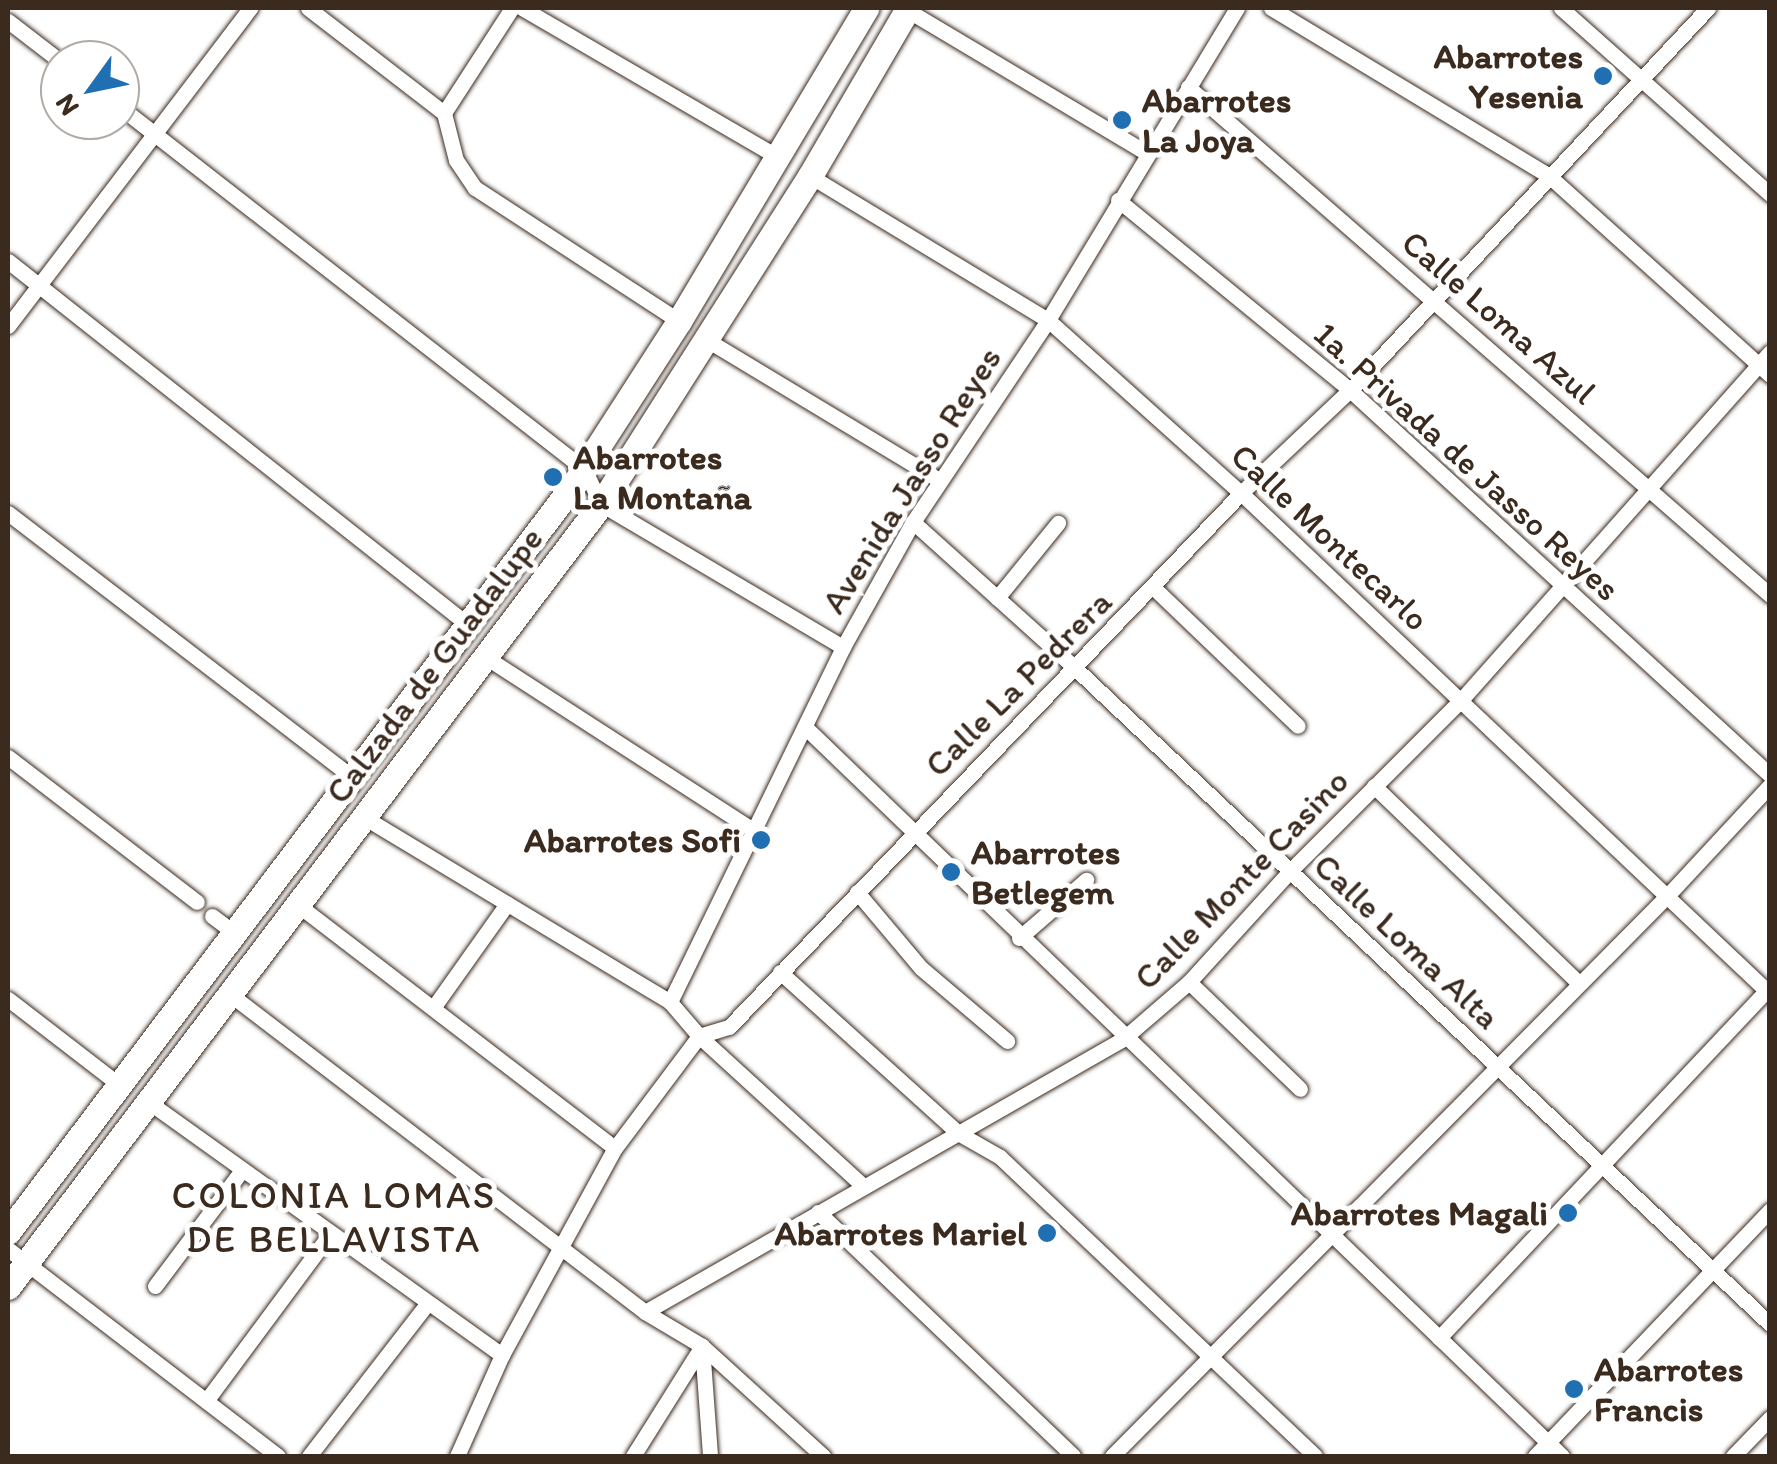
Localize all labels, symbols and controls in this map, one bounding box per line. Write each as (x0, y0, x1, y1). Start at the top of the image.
place label: Abarrotes Yesenia (1434, 35, 1583, 117)
north arrow (40, 40, 140, 140)
marker: Abarrotes Yesenia (1592, 65, 1614, 87)
place label: Abarrotes La Joya (1142, 79, 1291, 161)
text: N (47, 88, 86, 122)
marker: Abarrotes La Joya (1111, 109, 1133, 131)
street label: Calle Loma Azul (1393, 221, 1605, 413)
street label: 1a. Privada de Jasso Reyes (1307, 314, 1627, 608)
street label: Avenida Jasso Reyes (812, 339, 1010, 621)
street label: Calle Montecarlo (1222, 434, 1438, 640)
place label: Abarrotes La Montaña (573, 436, 750, 518)
marker: Abarrotes La Montaña (542, 466, 564, 488)
street label: Calzada de Guadalupe (316, 519, 552, 811)
street label: Calle La Pedrera (916, 581, 1120, 785)
street label: Calle Monte Casino (1125, 760, 1357, 998)
place label: Abarrotes Sofi (524, 819, 741, 861)
marker: Abarrotes Sofi (750, 829, 772, 851)
place label: Abarrotes Betlegem (971, 831, 1120, 913)
street label: Calle Loma Alta (1305, 844, 1509, 1038)
marker: Abarrotes Betlegem (940, 861, 962, 883)
district label: COLONIA LOMAS DE BELLAVISTA (171, 1173, 497, 1262)
place label: Abarrotes Magali (1291, 1192, 1548, 1234)
marker: Abarrotes Magali (1557, 1202, 1579, 1224)
place label: Abarrotes Mariel (774, 1212, 1027, 1254)
marker: Abarrotes Mariel (1036, 1222, 1058, 1244)
place label: Abarrotes Francis (1594, 1348, 1743, 1430)
marker: Abarrotes Francis (1563, 1378, 1585, 1400)

